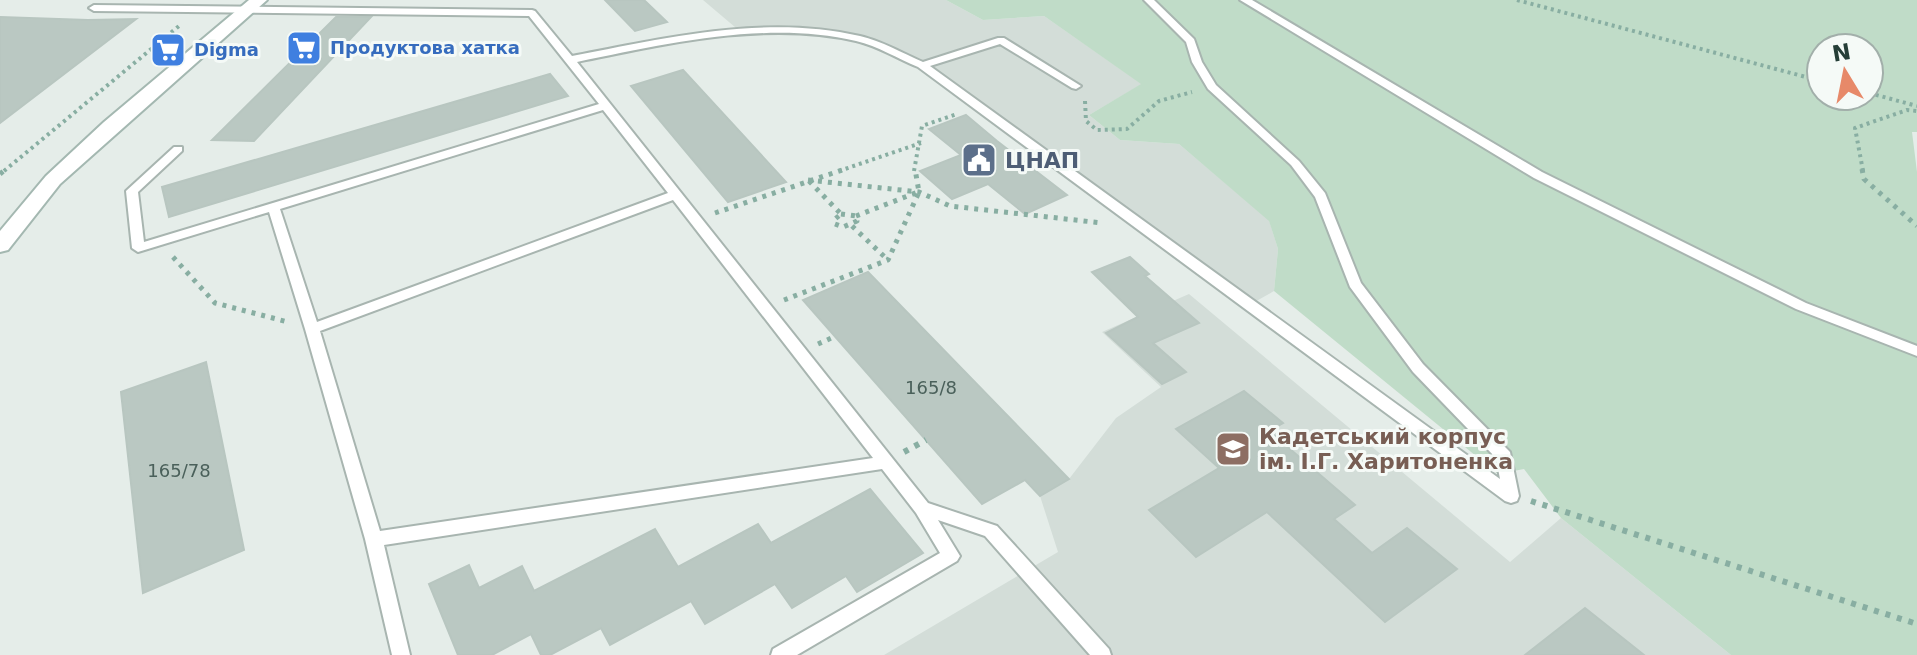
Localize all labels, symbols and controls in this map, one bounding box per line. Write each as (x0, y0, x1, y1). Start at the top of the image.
supermarket icon: Продуктова хатка (285, 29, 323, 67)
supermarket icon: Digma (149, 31, 187, 69)
north arrow (1805, 32, 1885, 112)
place label: Продуктова хатка (330, 37, 520, 58)
place label: Digma (194, 39, 259, 60)
text: N (1830, 39, 1853, 67)
public building icon: ЦНАП (960, 141, 998, 179)
place label: ЦНАП (1005, 148, 1079, 173)
house number: 165/8 (905, 377, 957, 398)
place label: Кадетський корпус ім. І.Г. Харитоненка (1259, 424, 1513, 474)
school or university icon: Кадетський корпус ім. І.Г. Харитоненка (1214, 430, 1252, 468)
house number: 165/78 (147, 460, 211, 481)

